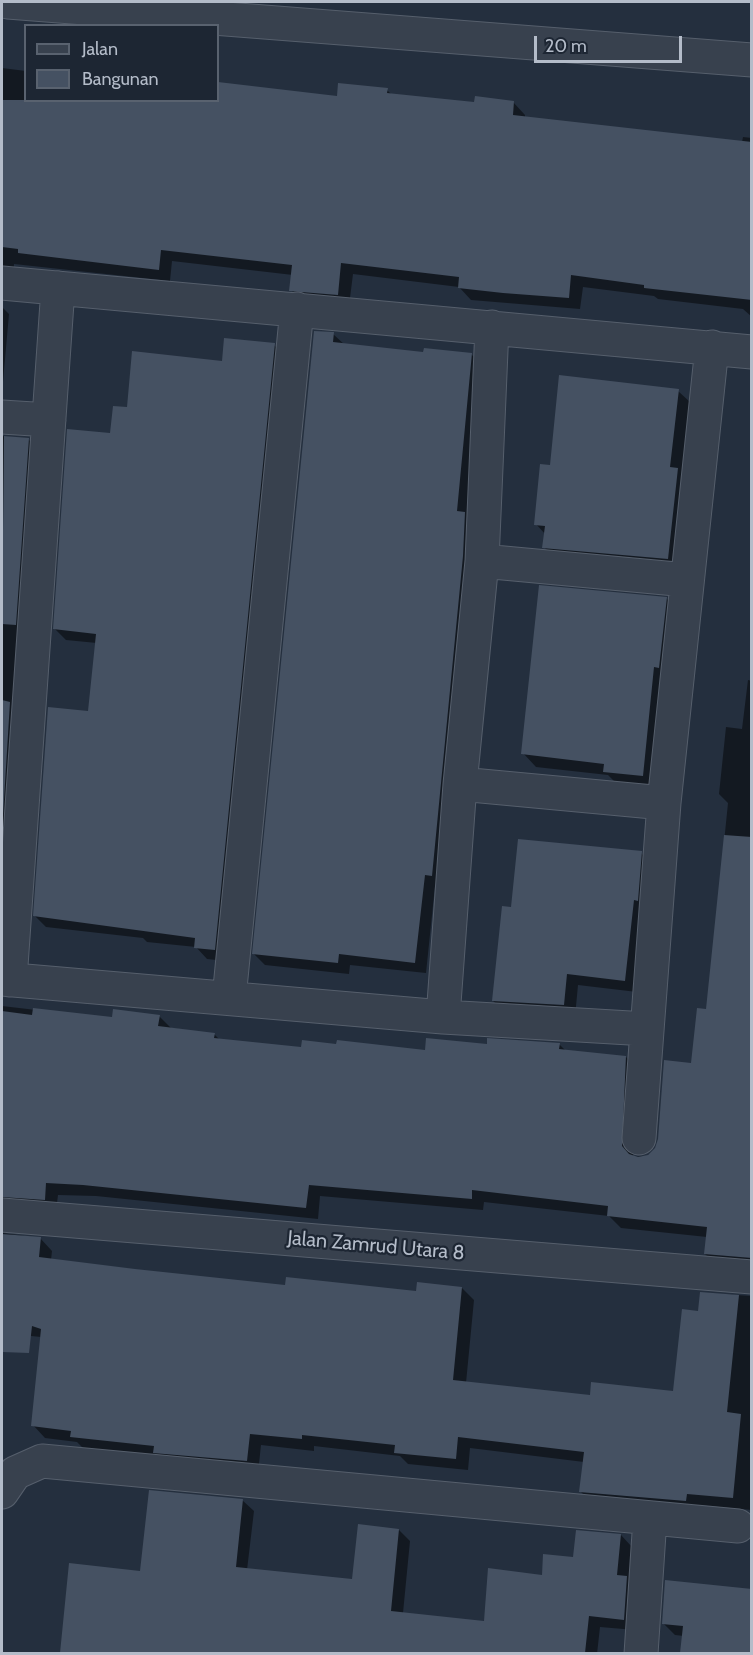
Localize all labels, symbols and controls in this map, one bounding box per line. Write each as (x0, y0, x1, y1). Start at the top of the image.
legend (24, 24, 219, 102)
scale bar (537, 24, 686, 62)
text: 20 m (545, 35, 587, 57)
text: Jalan (82, 38, 118, 60)
text: Bangunan (82, 68, 159, 90)
street label: Jalan Zamrud Utara 8 (286, 1226, 466, 1266)

